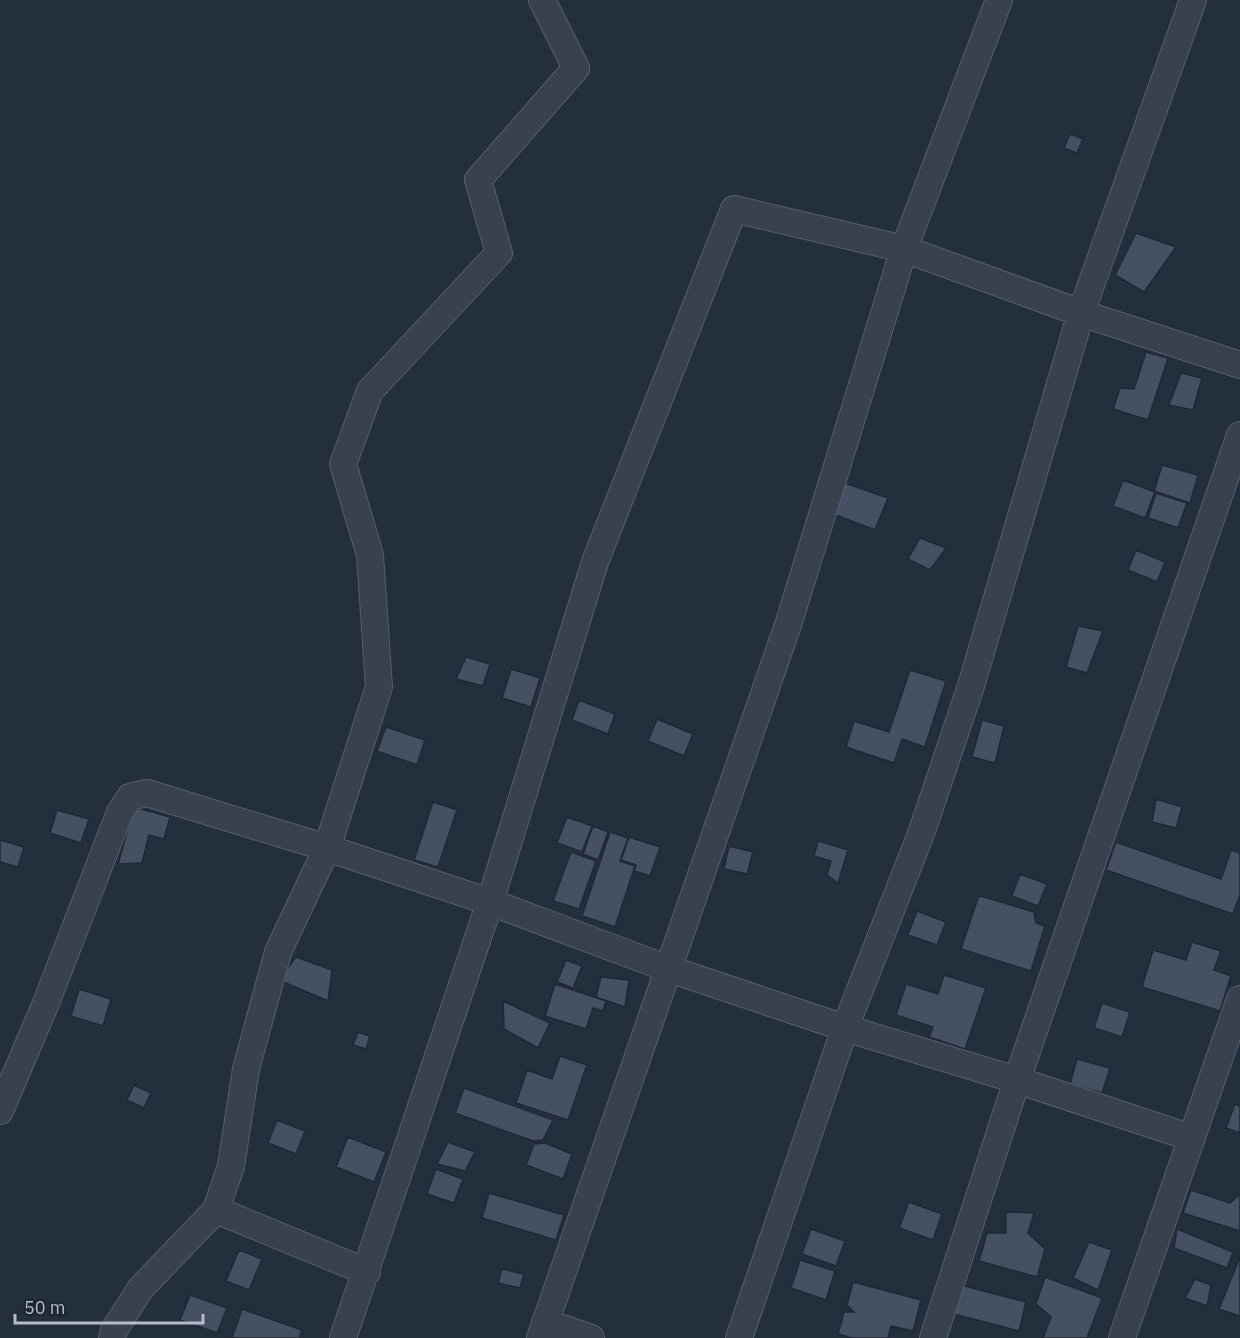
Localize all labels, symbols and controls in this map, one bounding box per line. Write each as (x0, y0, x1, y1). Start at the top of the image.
scale bar (15, 1287, 202, 1325)
text: 50 m (24, 1296, 66, 1319)

